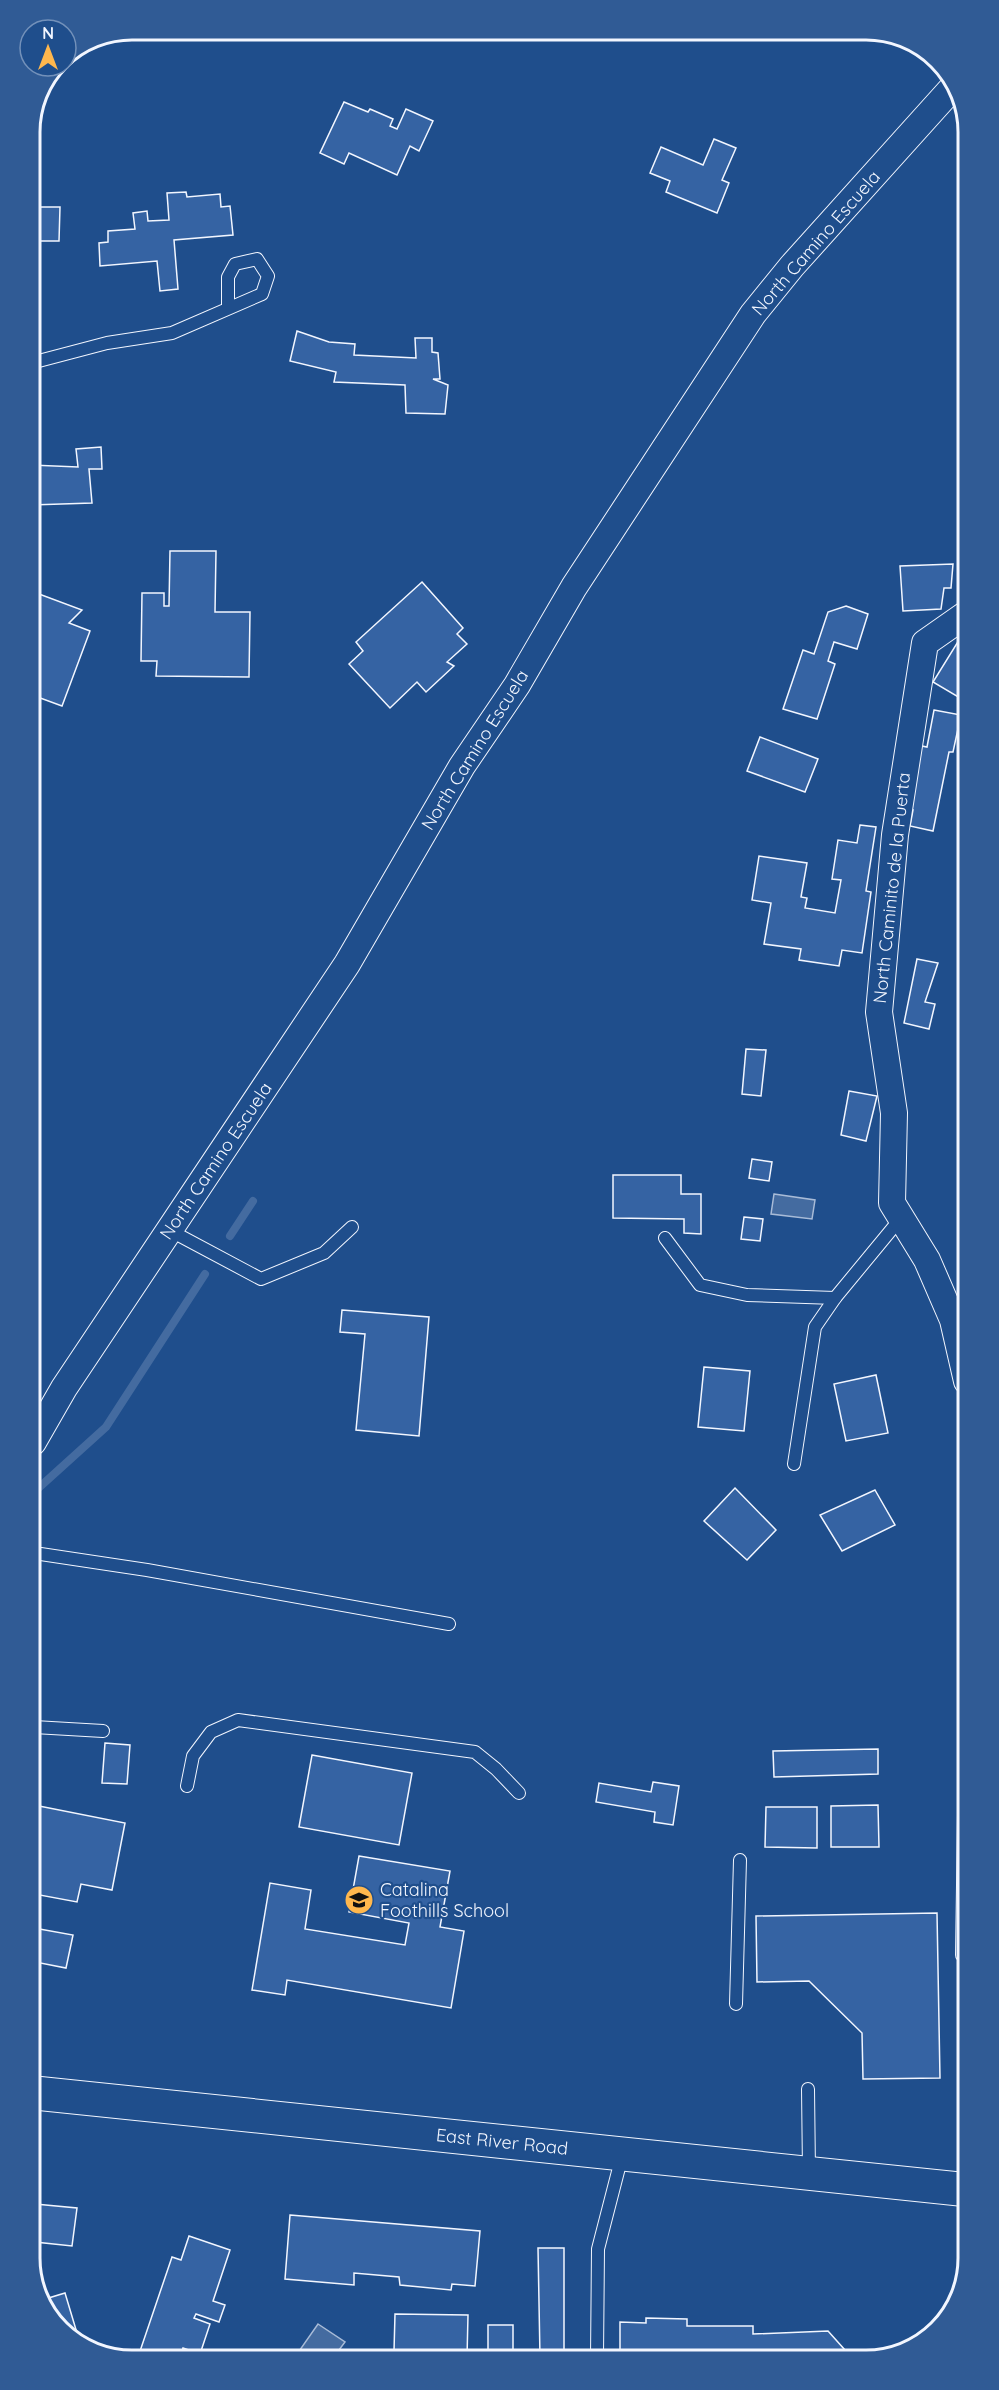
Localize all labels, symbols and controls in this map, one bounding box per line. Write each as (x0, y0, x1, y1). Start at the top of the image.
north arrow (18, 18, 78, 78)
text: N (42, 23, 54, 43)
street label: North Camino Escuela (746, 165, 885, 320)
street label: North Camino Escuela (416, 665, 533, 834)
street label: North Caminito de la Puerta (868, 771, 915, 1005)
street label: North Camino Escuela (154, 1078, 277, 1244)
place label: Catalina Foothills School (380, 1878, 509, 1922)
school or university icon: Catalina Foothills School (343, 1884, 375, 1916)
street label: East River Road (435, 2123, 569, 2160)

